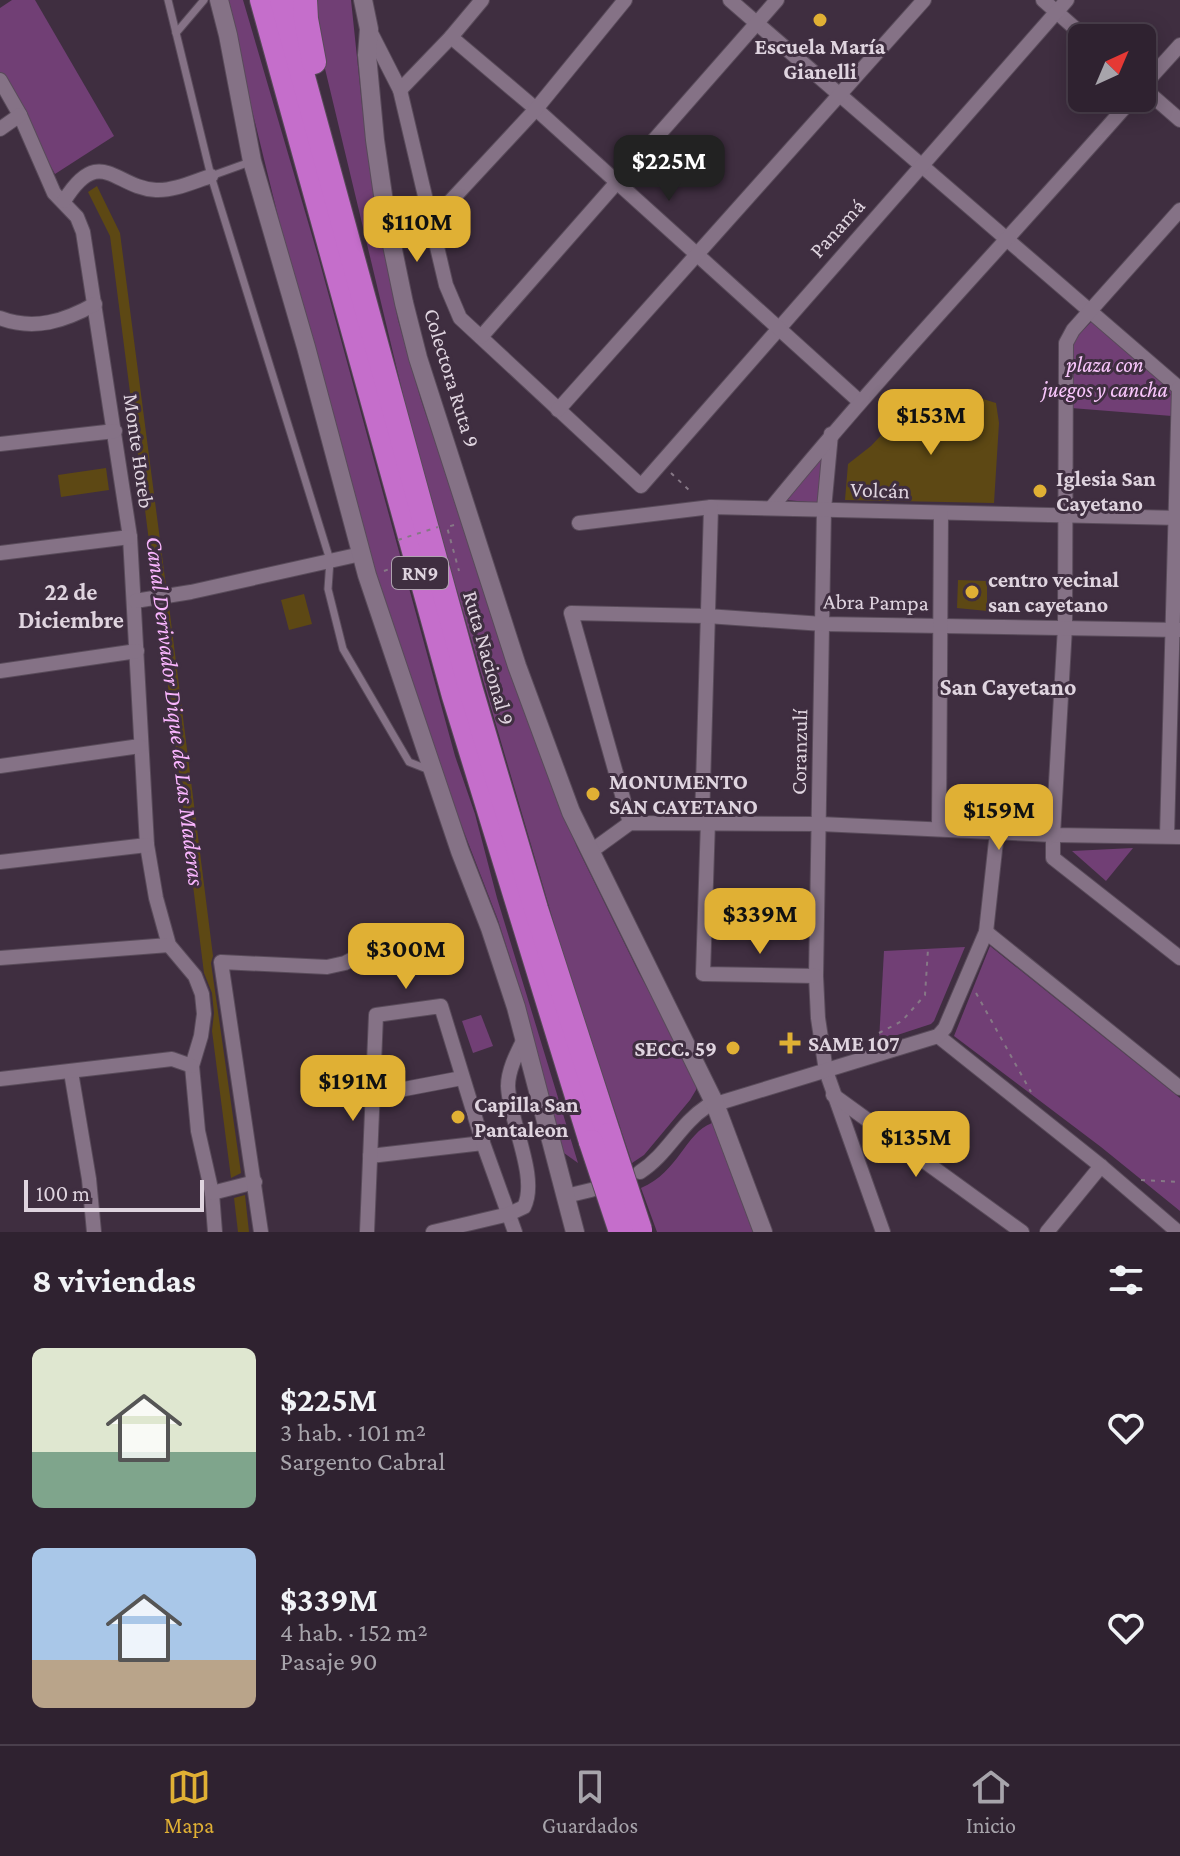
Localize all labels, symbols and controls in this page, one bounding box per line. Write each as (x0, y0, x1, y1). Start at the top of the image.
marker: Escuela María Gianelli (811, 11, 829, 29)
north arrow (1068, 24, 1156, 112)
map controls (1068, 24, 1156, 112)
place label: Escuela María Gianelli (754, 34, 886, 84)
pin: $225M (613, 135, 725, 203)
text: $225M (632, 146, 706, 175)
street label: Panamá (804, 193, 870, 263)
pin: $110M (361, 196, 473, 264)
text: $110M (382, 207, 452, 236)
street label: Colectora Ruta 9 (419, 305, 485, 451)
park label: plaza con juegos y cancha (1039, 352, 1168, 403)
pin: $153M (875, 389, 987, 457)
street label: Monte Horeb (119, 392, 159, 510)
text: $153M (896, 400, 966, 429)
place label: Iglesia San Cayetano (1056, 466, 1156, 516)
street label: Volcán (850, 476, 910, 504)
marker: Iglesia San Cayetano (1031, 482, 1049, 500)
water label: Canal Derivador Dique de Las Maderas (141, 535, 211, 888)
road number: RN9 (392, 557, 448, 589)
place label: centro vecinal san cayetano (988, 567, 1120, 617)
district label: 22 de Diciembre (18, 578, 124, 633)
marker: centro vecinal san cayetano (963, 583, 981, 601)
street label: Ruta Nacional 9 (458, 588, 520, 728)
street label: Abra Pampa (823, 589, 929, 615)
district label: San Cayetano (939, 673, 1077, 700)
street label: Coranzulí (786, 708, 812, 795)
place label: MONUMENTO SAN CAYETANO (609, 769, 758, 819)
pin: $159M (943, 784, 1055, 852)
marker: MONUMENTO SAN CAYETANO (584, 785, 602, 803)
text: $159M (963, 795, 1035, 824)
pin: $339M (704, 888, 816, 956)
text: $339M (722, 899, 798, 928)
pin: $300M (350, 923, 462, 991)
text: $300M (366, 934, 446, 963)
place label: SAME 107 (808, 1031, 900, 1056)
marker: SAME 107 (779, 1032, 801, 1054)
place label: SECC. 59 (634, 1036, 717, 1061)
marker: SECC. 59 (724, 1039, 742, 1057)
pin: $191M (297, 1055, 409, 1123)
text: $191M (318, 1066, 388, 1095)
place label: Capilla San Pantaleon (474, 1092, 579, 1142)
marker: Capilla San Pantaleon (449, 1108, 467, 1126)
pin: $135M (860, 1111, 972, 1179)
text: $135M (881, 1122, 951, 1151)
scale bar (24, 1176, 204, 1212)
text: 100 m (36, 1181, 90, 1206)
icon: filters (1104, 1258, 1148, 1302)
text: 8 viviendas (32, 1262, 196, 1299)
icon: home (96, 1380, 192, 1476)
text: $225M (280, 1381, 377, 1418)
icon: heart (1104, 1406, 1148, 1450)
text: 3 hab. · 101 m² (280, 1418, 426, 1447)
text: Sargento Cabral (280, 1447, 445, 1476)
icon: home (96, 1580, 192, 1676)
text: $339M (280, 1581, 378, 1618)
icon: heart (1104, 1606, 1148, 1650)
text: 4 hab. · 152 m² (280, 1618, 428, 1647)
text: Pasaje 90 (280, 1647, 377, 1676)
tab: Mapa (164, 1765, 214, 1838)
tab: Guardados (542, 1765, 638, 1838)
tab: Inicio (966, 1765, 1016, 1838)

